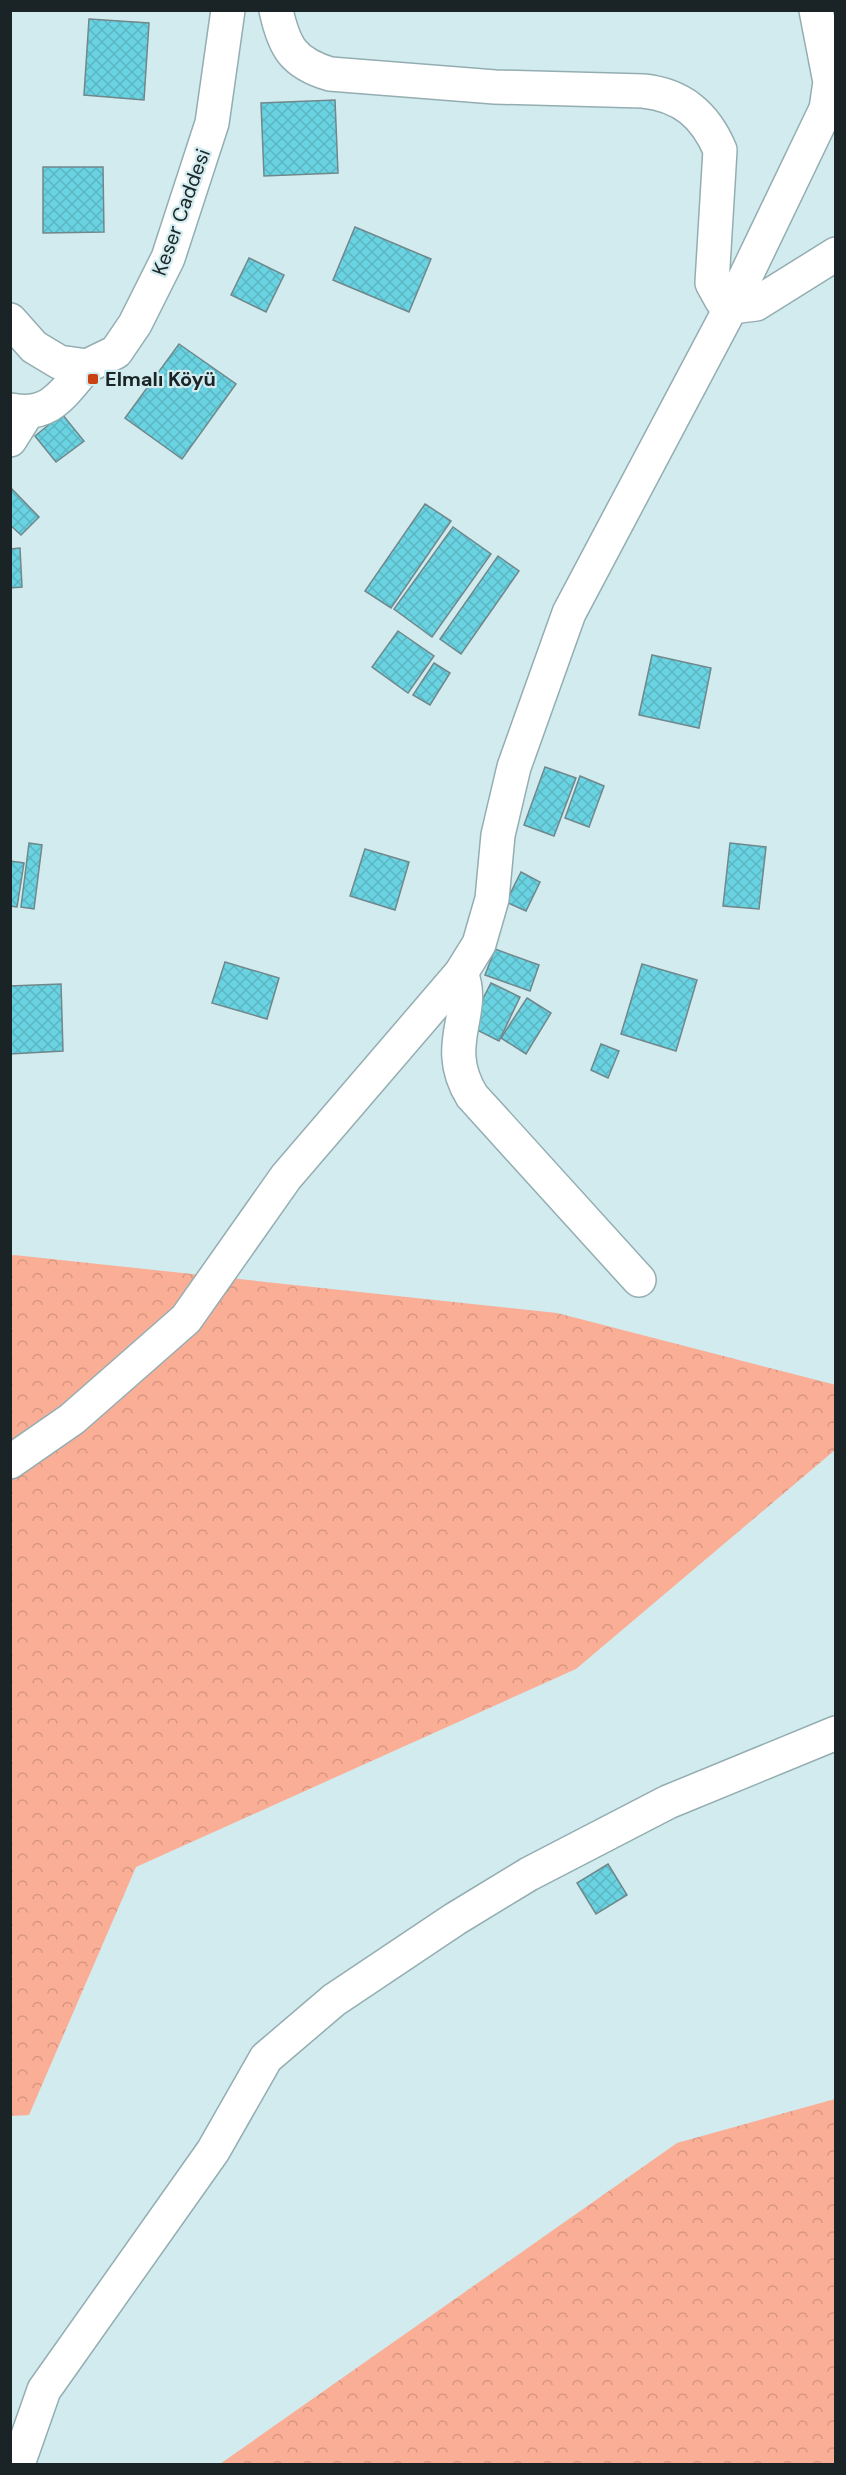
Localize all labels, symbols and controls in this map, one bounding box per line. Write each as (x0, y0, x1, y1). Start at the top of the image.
street label: Keser Caddesi (146, 145, 216, 279)
place label: Elmalı Köyü (105, 366, 216, 392)
marker: Elmalı Köyü (86, 372, 100, 386)

